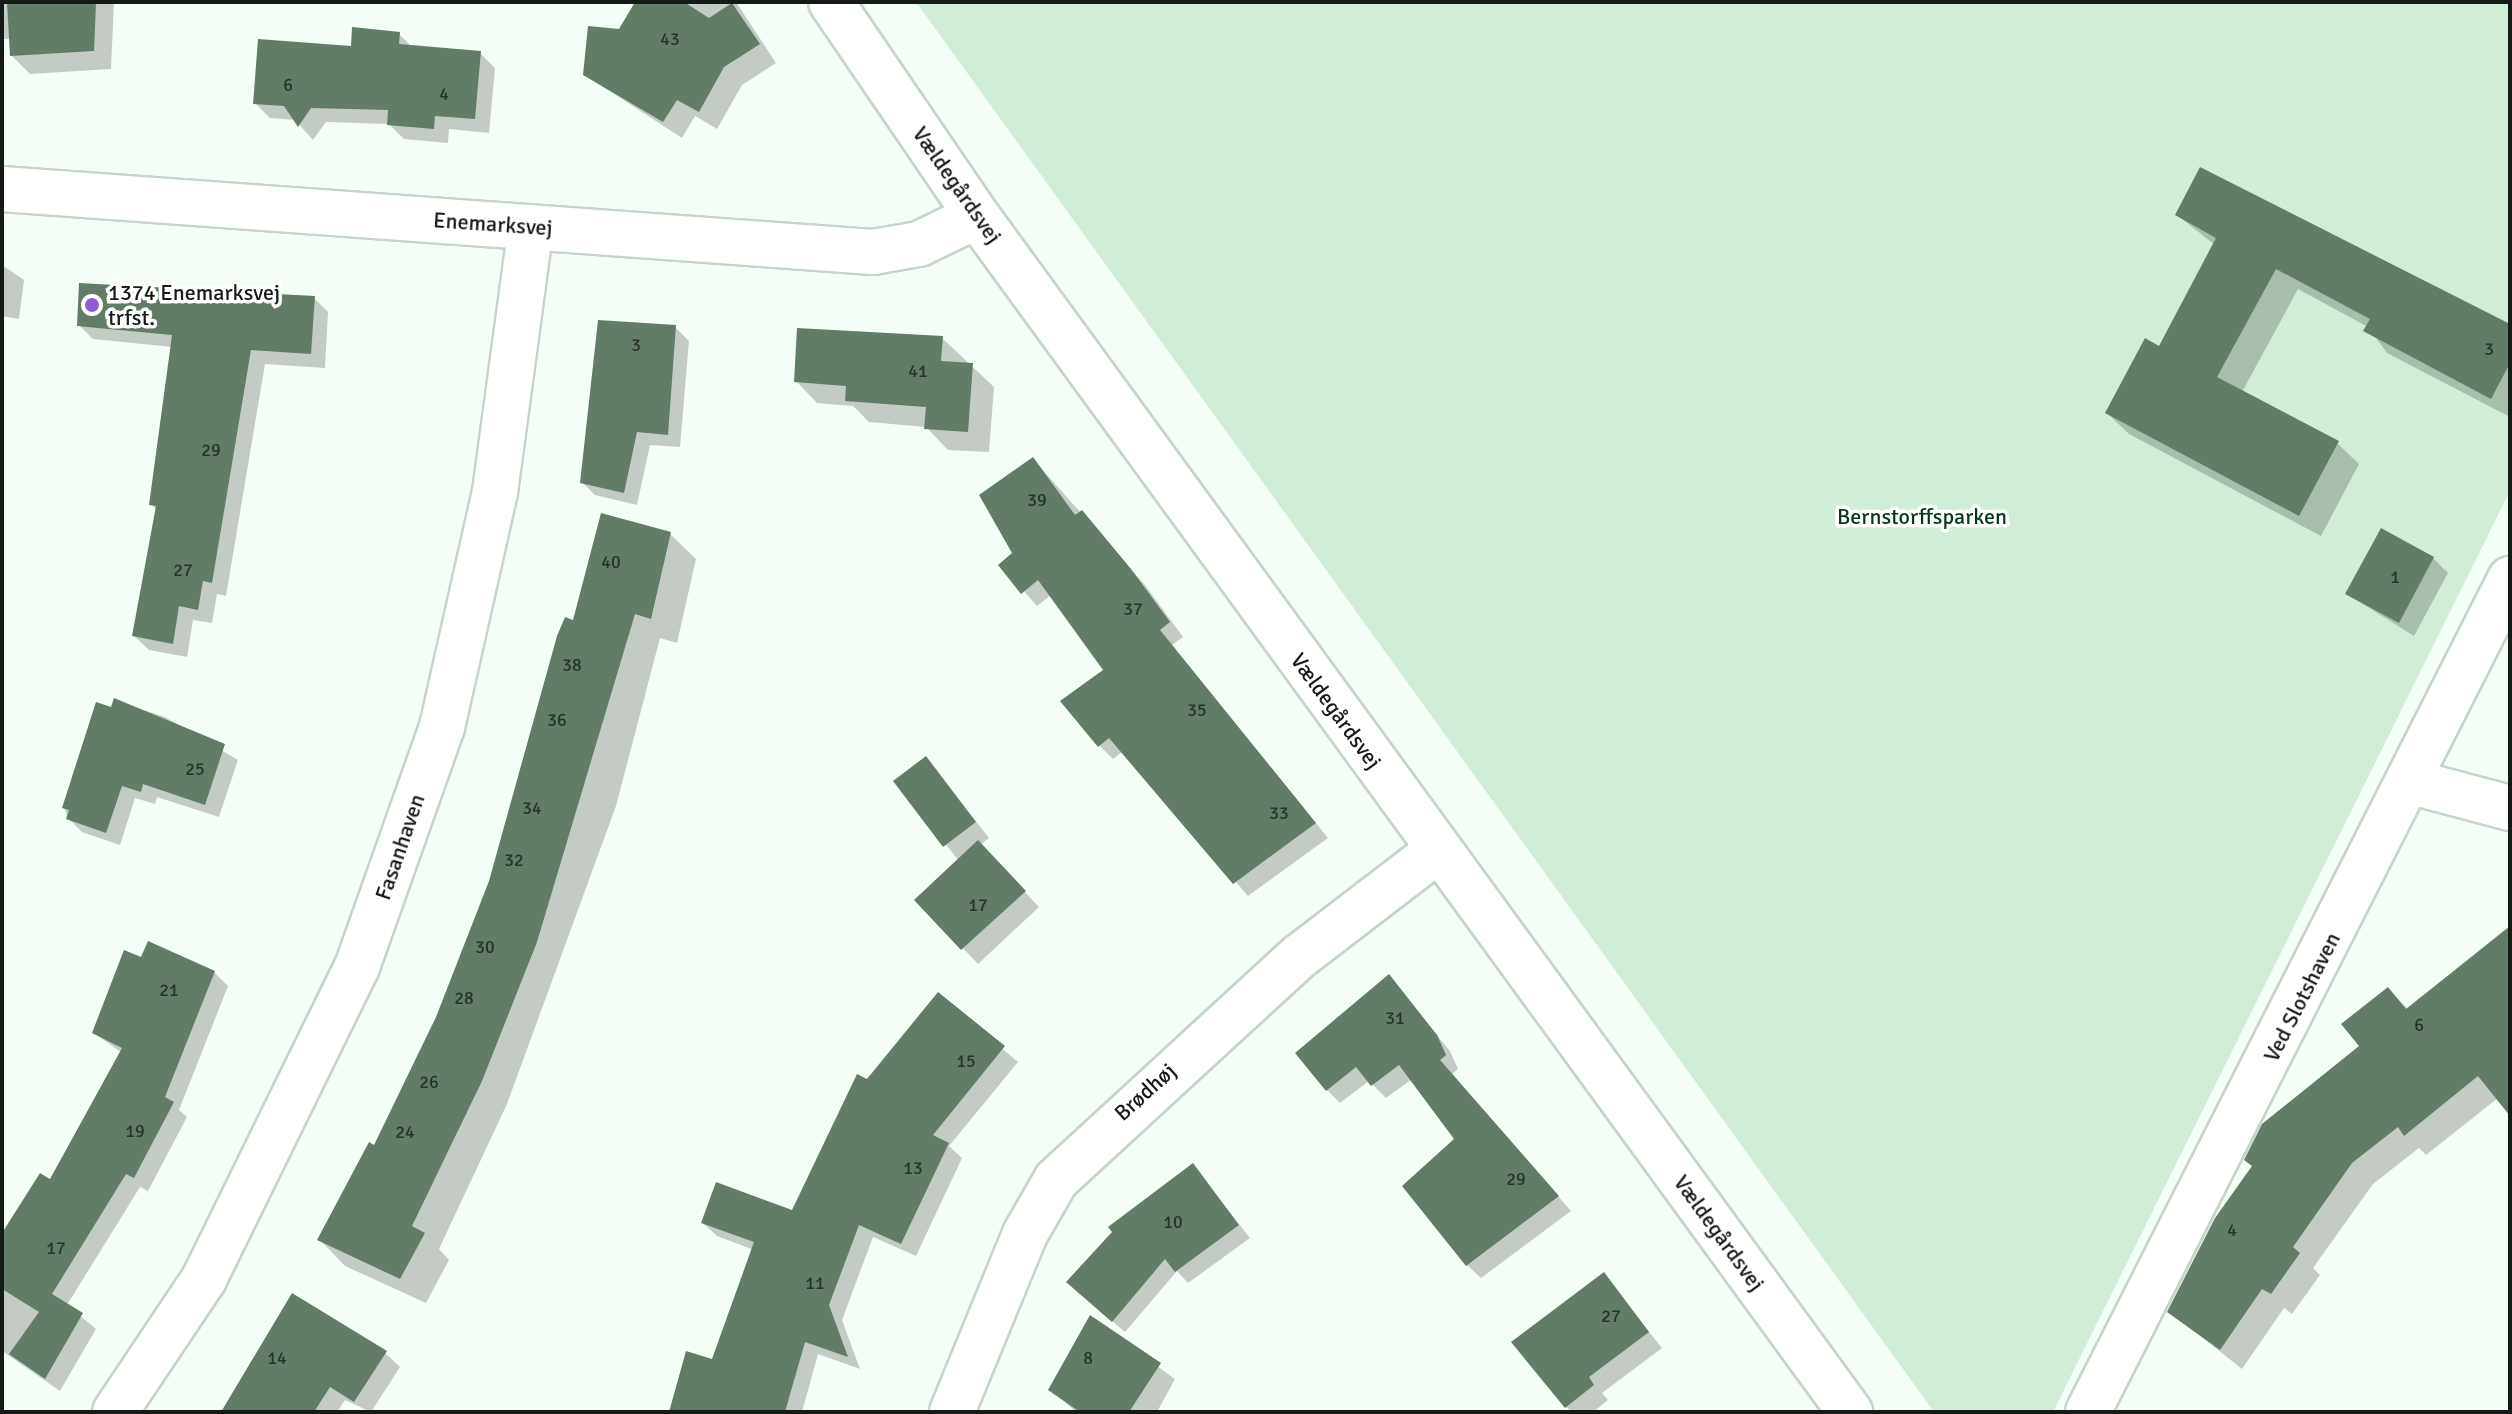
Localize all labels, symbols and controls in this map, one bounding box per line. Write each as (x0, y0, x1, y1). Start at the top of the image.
house number: 43 (660, 28, 680, 50)
house number: 6 (283, 74, 293, 96)
house number: 4 (439, 83, 449, 105)
street label: Vældegårdsvej (907, 121, 1007, 249)
street label: Enemarksvej (432, 207, 554, 241)
place label: 1374 Enemarksvej trfst. (108, 279, 280, 330)
marker: 1374 Enemarksvej trfst. (83, 296, 101, 314)
house number: 3 (631, 334, 641, 356)
house number: 3 (2484, 338, 2494, 360)
house number: 41 (908, 360, 928, 382)
house number: 29 (201, 439, 221, 461)
house number: 39 (1027, 489, 1047, 511)
park label: Bernstorffsparken (1837, 504, 2007, 530)
house number: 40 (601, 551, 621, 573)
house number: 27 (173, 559, 193, 581)
house number: 1 (2390, 566, 2400, 588)
house number: 37 (1123, 598, 1143, 620)
street label: Vældegårdsvej (1285, 648, 1387, 774)
house number: 38 (562, 654, 582, 676)
house number: 35 (1187, 699, 1207, 721)
house number: 36 (547, 709, 567, 731)
house number: 25 (185, 758, 205, 780)
street label: Fasanhaven (370, 791, 430, 903)
house number: 34 (522, 797, 542, 819)
house number: 33 (1269, 802, 1289, 824)
house number: 32 (504, 849, 524, 871)
house number: 17 (968, 894, 988, 916)
street label: Ved Slotshaven (2258, 928, 2346, 1066)
house number: 30 (475, 936, 495, 958)
house number: 21 (159, 979, 179, 1001)
house number: 28 (454, 987, 474, 1009)
house number: 31 (1385, 1007, 1405, 1029)
house number: 6 (2414, 1014, 2424, 1036)
house number: 15 (956, 1050, 976, 1072)
street label: Brødhøj (1109, 1058, 1181, 1126)
house number: 26 (419, 1071, 439, 1093)
house number: 19 (125, 1120, 145, 1142)
house number: 24 (395, 1121, 415, 1143)
house number: 13 (903, 1157, 923, 1179)
house number: 29 (1506, 1168, 1526, 1190)
street label: Vældegårdsvej (1668, 1170, 1770, 1296)
house number: 10 (1163, 1211, 1183, 1233)
house number: 4 (2227, 1219, 2237, 1241)
house number: 17 (46, 1237, 66, 1259)
house number: 11 (805, 1272, 825, 1294)
house number: 27 (1601, 1305, 1621, 1327)
house number: 14 (267, 1347, 287, 1369)
house number: 8 (1083, 1347, 1093, 1369)

